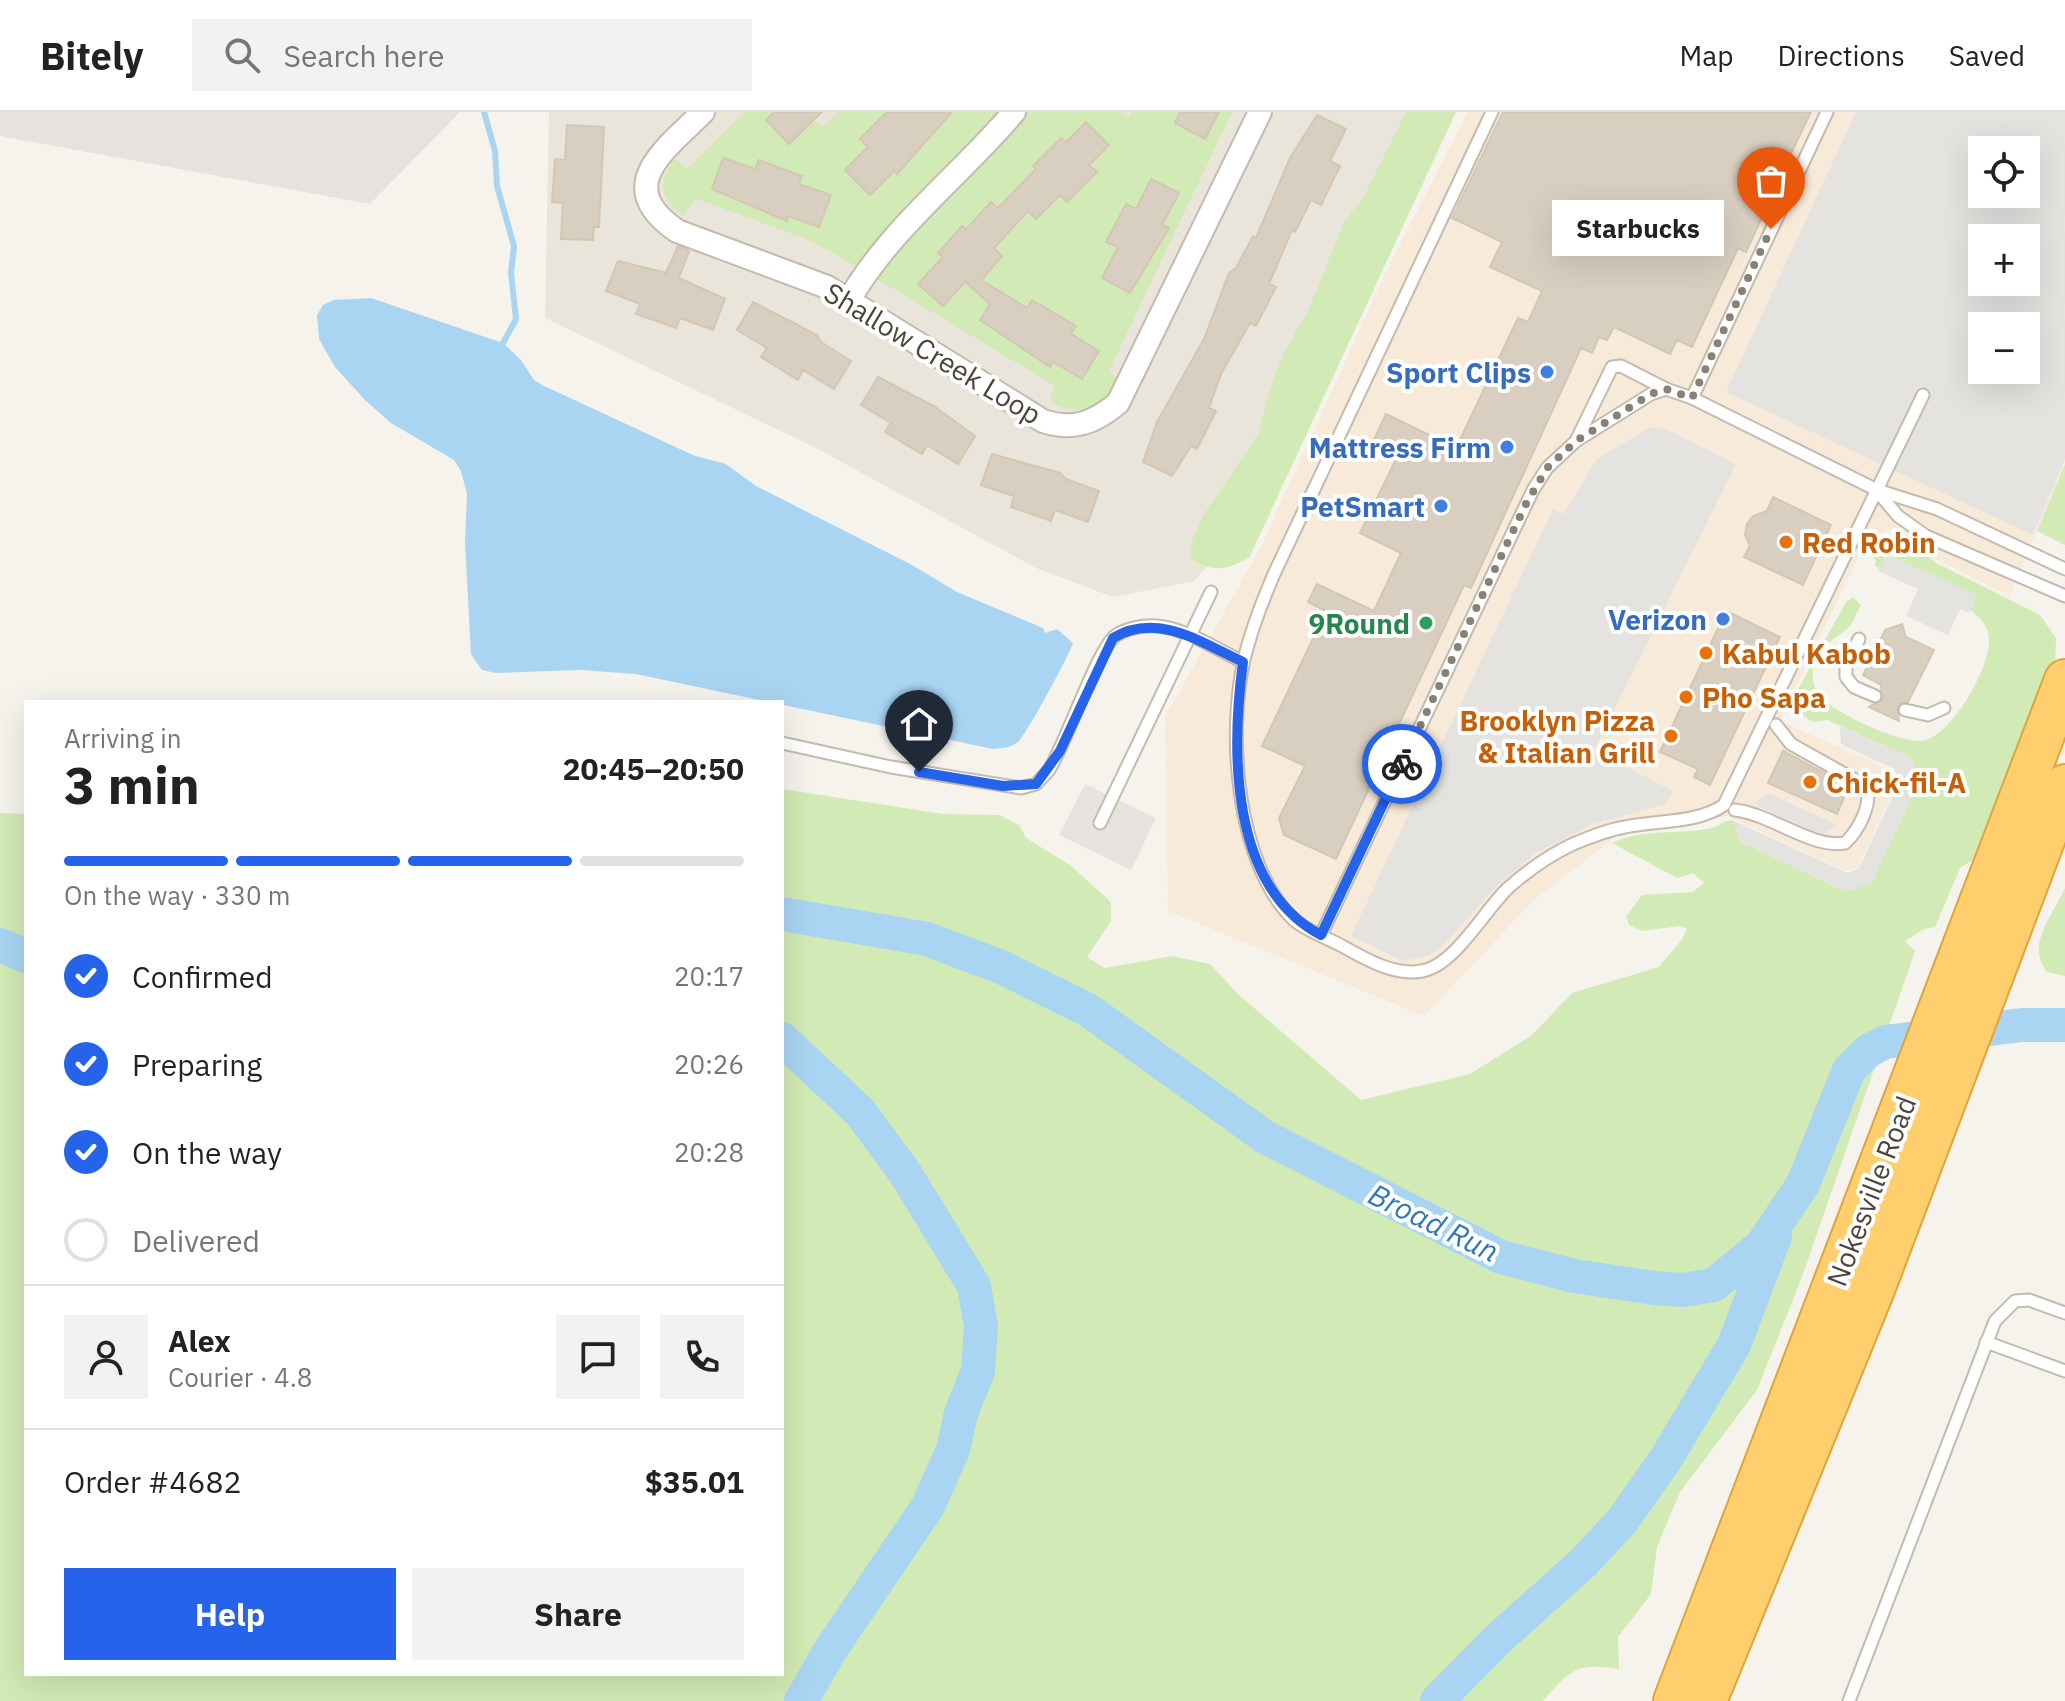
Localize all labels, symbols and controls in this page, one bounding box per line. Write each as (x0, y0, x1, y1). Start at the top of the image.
search box (192, 19, 752, 91)
text: Bitely (40, 31, 144, 80)
icon: search (220, 33, 264, 77)
text: Search here (284, 36, 444, 75)
text: Map (1679, 37, 1733, 74)
text: Directions (1777, 37, 1905, 74)
text: Saved (1949, 37, 2025, 74)
map controls (1968, 136, 2040, 384)
button: locate (1968, 136, 2040, 208)
pin (1737, 147, 1805, 229)
icon: bag (1749, 159, 1793, 203)
callout: Starbucks (1551, 201, 1723, 257)
text: Starbucks (1576, 211, 1700, 245)
button: + (1968, 224, 2040, 296)
street label: Shallow Creek Loop (818, 274, 1048, 432)
button: − (1968, 312, 2040, 384)
place label: Sport Clips (1386, 354, 1531, 391)
marker: Sport Clips (1538, 363, 1556, 381)
place label: Mattress Firm (1309, 429, 1491, 466)
marker: Mattress Firm (1498, 438, 1516, 456)
place label: PetSmart (1300, 488, 1425, 525)
marker: PetSmart (1432, 497, 1450, 515)
place label: Red Robin (1802, 524, 1936, 561)
marker: Red Robin (1777, 533, 1795, 551)
place label: Verizon (1608, 601, 1707, 638)
place label: 9Round (1309, 605, 1410, 642)
marker: Verizon (1714, 610, 1732, 628)
marker: 9Round (1417, 614, 1435, 632)
place label: Kabul Kabob (1722, 635, 1891, 672)
marker: Kabul Kabob (1697, 644, 1715, 662)
place label: Pho Sapa (1702, 679, 1826, 716)
marker: Pho Sapa (1677, 688, 1695, 706)
pin (885, 690, 953, 772)
icon: home (897, 702, 941, 746)
place label: Brooklyn Pizza & Italian Grill (1460, 702, 1655, 771)
text: Arriving in (64, 721, 181, 755)
courier (1362, 724, 1442, 804)
marker: Brooklyn Pizza & Italian Grill (1662, 727, 1680, 745)
icon: bike (1380, 742, 1424, 786)
text: 20:45–20:50 (563, 749, 744, 788)
text: 3 min (64, 751, 200, 818)
place label: Chick-fil-A (1826, 764, 1966, 801)
marker: Chick-fil-A (1801, 773, 1819, 791)
text: On the way · 330 m (64, 878, 290, 912)
icon: check (64, 954, 108, 998)
text: Confirmed (132, 957, 273, 996)
text: 20:17 (674, 959, 744, 993)
icon: check (64, 1042, 108, 1086)
text: Preparing (132, 1045, 262, 1084)
text: 20:26 (674, 1047, 744, 1081)
street label: Nokesville Road (1818, 1091, 1924, 1291)
icon: check (64, 1130, 108, 1174)
text: On the way (132, 1133, 282, 1172)
text: 20:28 (674, 1135, 744, 1169)
water label: Broad Run (1362, 1174, 1506, 1270)
text: Delivered (132, 1221, 260, 1260)
button: person (64, 1315, 148, 1399)
button: chat (556, 1315, 640, 1399)
button: phone (660, 1315, 744, 1399)
text: Alex (168, 1321, 231, 1360)
text: Courier · 4.8 (168, 1360, 312, 1394)
text: Order #4682 (64, 1462, 241, 1501)
text: $35.01 (645, 1462, 744, 1501)
button: Help (64, 1568, 396, 1660)
button: Share (412, 1568, 744, 1660)

